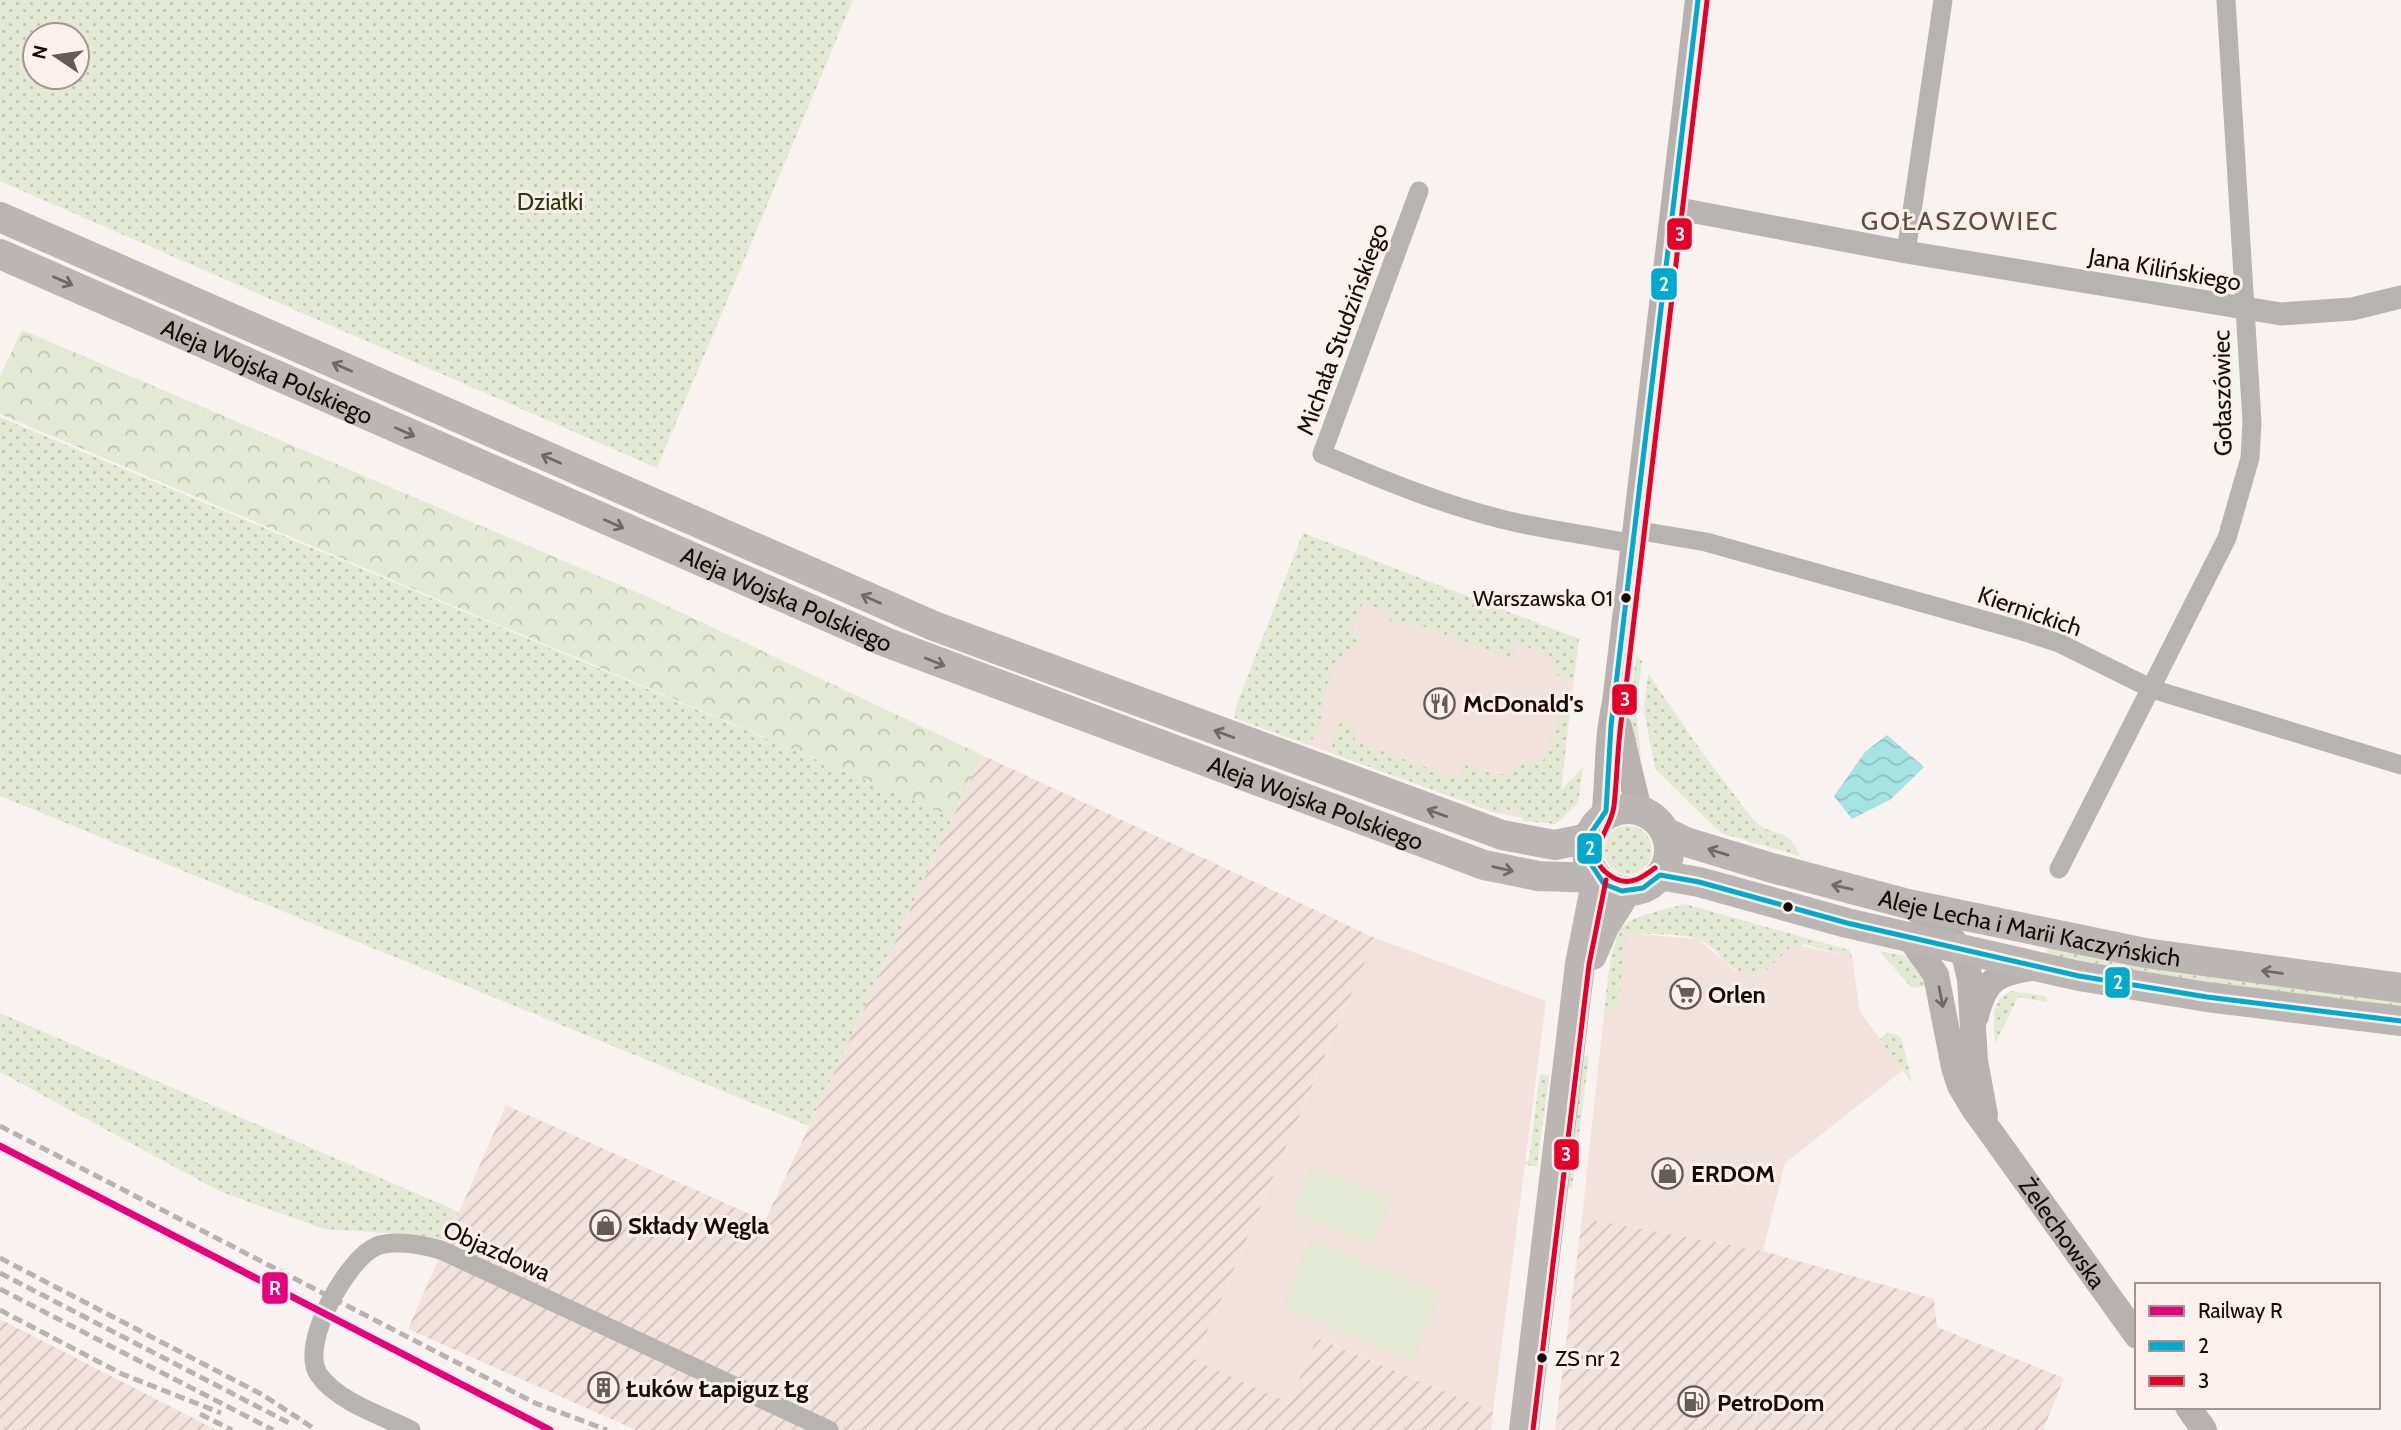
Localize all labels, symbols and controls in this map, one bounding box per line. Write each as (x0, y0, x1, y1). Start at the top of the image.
north arrow (21, 21, 91, 91)
text: N (27, 43, 53, 61)
park label: Działki (517, 187, 583, 216)
district label: GOŁASZOWIEC (1861, 205, 2059, 237)
line badge: 3 (1666, 217, 1693, 251)
street label: Michała Studzińskiego (1290, 219, 1394, 439)
text: 3 (1675, 223, 1685, 246)
street label: Jana Kilińskiego (2085, 241, 2244, 297)
line badge: 2 (1650, 267, 1678, 301)
text: 2 (1659, 273, 1669, 296)
one-way arrow (51, 275, 73, 288)
street label: Aleja Wojska Polskiego (157, 312, 378, 430)
street label: Gołaszówiec (2206, 330, 2238, 456)
one-way arrow (332, 360, 354, 373)
one-way arrow (394, 426, 416, 439)
one-way arrow (540, 452, 562, 465)
one-way arrow (602, 518, 624, 531)
street label: Aleja Wojska Polskiego (677, 540, 897, 658)
street label: Kiernickich (1974, 580, 2086, 642)
place label: Warszawska 01 (1473, 585, 1613, 612)
marker: Warszawska 01 (1619, 591, 1633, 605)
one-way arrow (861, 592, 883, 605)
one-way arrow (924, 656, 945, 669)
line badge: 3 (1611, 683, 1638, 716)
restaurant icon: McDonald's (1423, 686, 1457, 720)
text: 3 (1620, 688, 1630, 711)
place label: McDonald's (1463, 689, 1584, 718)
one-way arrow (1213, 727, 1235, 739)
street label: Aleja Wojska Polskiego (1204, 749, 1428, 856)
one-way arrow (1427, 806, 1449, 818)
line badge: 2 (1576, 832, 1603, 865)
text: 2 (1585, 837, 1595, 860)
one-way arrow (1707, 845, 1729, 858)
one-way arrow (1491, 863, 1514, 877)
one-way arrow (1831, 880, 1854, 893)
street label: Aleje Lecha i Marii Kaczyńskich (1876, 882, 2183, 972)
unlabelled marker (1781, 900, 1795, 914)
line badge: 2 (2104, 966, 2131, 999)
one-way arrow (2261, 966, 2284, 979)
text: 2 (2113, 971, 2123, 994)
supermarket icon: Orlen (1668, 977, 1702, 1011)
place label: Orlen (1708, 980, 1766, 1009)
one-way arrow (1935, 985, 1949, 1008)
line badge: 3 (1553, 1138, 1580, 1171)
text: 3 (1561, 1143, 1571, 1166)
shop icon: ERDOM (1651, 1156, 1685, 1190)
place label: ERDOM (1691, 1159, 1775, 1188)
street label: Żelechowska (2013, 1171, 2113, 1294)
shop icon: Składy Węgla (588, 1208, 622, 1242)
place label: Składy Węgla (628, 1211, 769, 1240)
street label: Objazdowa (439, 1214, 556, 1288)
line badge: R (261, 1271, 289, 1305)
text: R (269, 1277, 281, 1300)
legend (2135, 1283, 2380, 1409)
text: Railway R (2198, 1298, 2283, 1323)
text: 2 (2198, 1333, 2209, 1358)
place label: ZS nr 2 (1555, 1345, 1621, 1372)
marker: ZS nr 2 (1535, 1351, 1549, 1365)
text: 3 (2198, 1368, 2209, 1393)
building icon: Łuków Łapiguz Łg (586, 1371, 620, 1405)
place label: Łuków Łapiguz Łg (626, 1374, 808, 1403)
fuel station icon: PetroDom (1677, 1385, 1711, 1419)
place label: PetroDom (1717, 1388, 1824, 1417)

